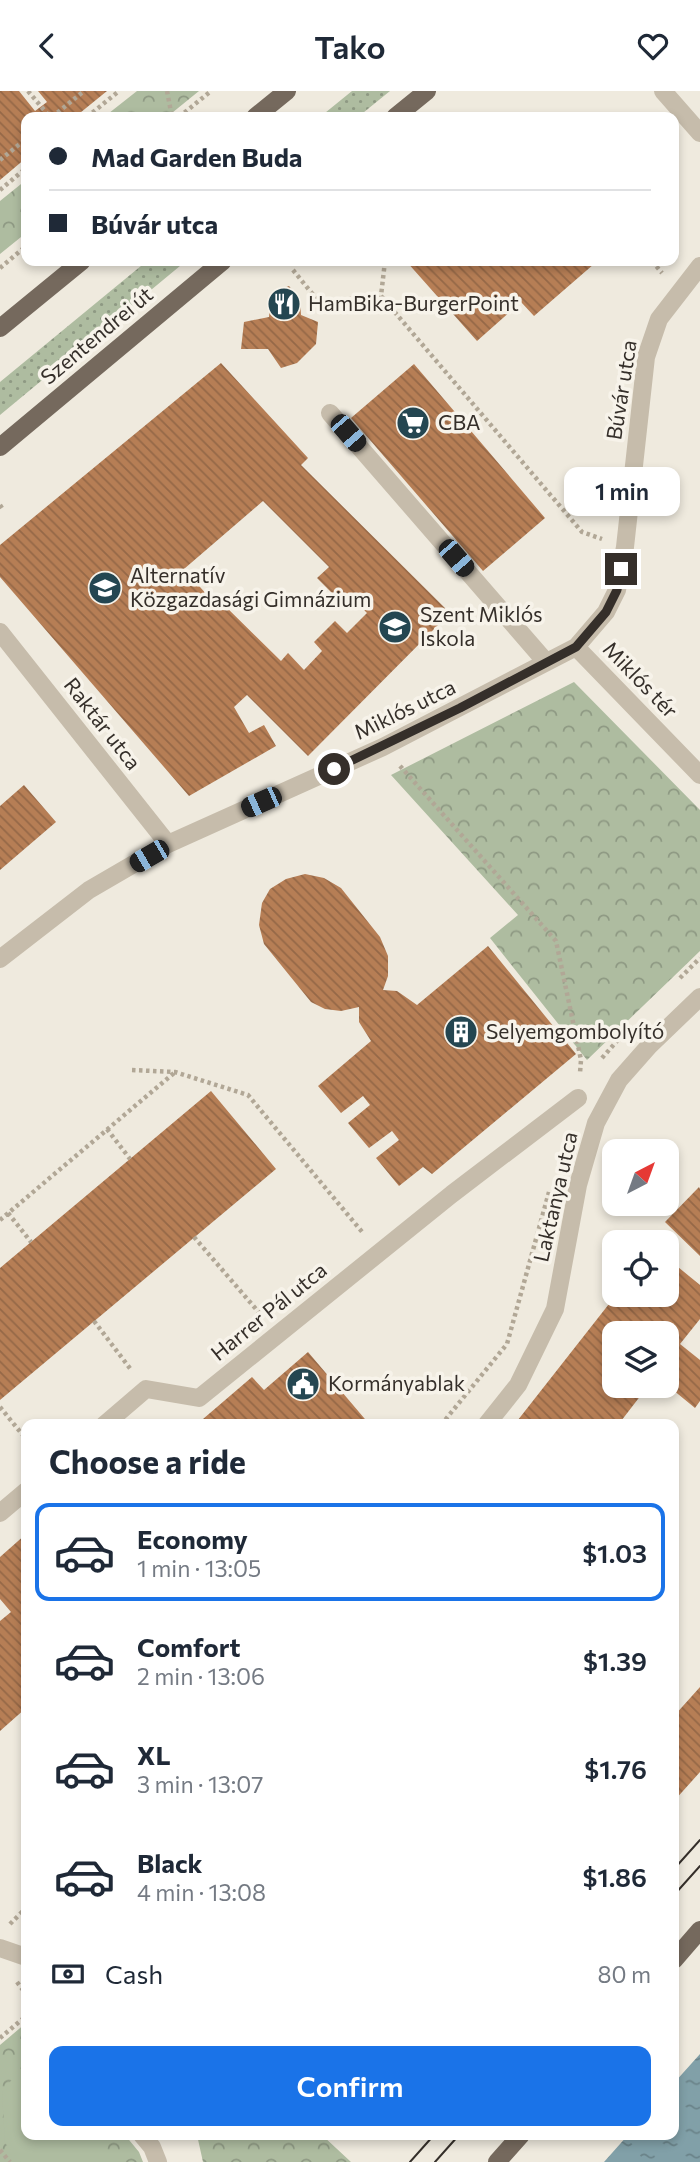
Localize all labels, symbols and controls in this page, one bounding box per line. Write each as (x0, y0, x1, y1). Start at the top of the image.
text: Tako (314, 26, 386, 66)
icon: back (28, 27, 66, 65)
icon: heart (634, 27, 672, 65)
text: Mad Garden Buda (91, 141, 303, 172)
text: Búvár utca (91, 208, 218, 239)
street label: Szentendrei út (35, 281, 157, 389)
restaurant icon: HamBika-BurgerPoint (265, 285, 303, 323)
place label: HamBika-BurgerPoint (308, 290, 519, 315)
street label: Búvár utca (600, 338, 641, 441)
supermarket icon: CBA (394, 404, 432, 442)
place label: CBA (438, 409, 480, 434)
car (327, 410, 370, 456)
callout: 1 min (563, 468, 679, 517)
text: 1 min (595, 477, 649, 505)
car (435, 535, 478, 581)
route end (605, 553, 637, 585)
place label: Alternatív Közgazdasági Gimnázium (130, 562, 371, 611)
school or university icon: Alternatív Közgazdasági Gimnázium (86, 569, 124, 607)
place label: Szent Miklós Iskola (420, 601, 543, 650)
school or university icon: Szent Miklós Iskola (376, 608, 414, 646)
street label: Miklós tér (599, 636, 683, 722)
street label: Raktár utca (60, 672, 147, 774)
street label: Miklós utca (350, 673, 459, 744)
route start (318, 753, 350, 785)
car (238, 784, 285, 820)
car (126, 836, 173, 876)
building icon: Selyemgombolyító (442, 1013, 480, 1051)
place label: Selyemgombolyító (486, 1018, 664, 1043)
street label: Laktanya utca (527, 1129, 582, 1264)
north arrow (602, 1139, 679, 1216)
map controls (602, 1139, 679, 1398)
button: locate (602, 1230, 679, 1307)
street label: Harrer Pál utca (205, 1257, 331, 1365)
button: layers (602, 1321, 679, 1398)
public building icon: Kormányablak (284, 1365, 322, 1403)
place label: Kormányablak (328, 1370, 465, 1395)
text: Choose a ride (49, 1441, 246, 1481)
icon: car (53, 1521, 116, 1584)
text: Economy (137, 1523, 248, 1554)
text: $1.03 (582, 1537, 647, 1568)
text: 1 min · 13:05 (137, 1554, 261, 1582)
icon: car (53, 1629, 116, 1692)
text: Comfort (137, 1631, 240, 1662)
text: $1.39 (583, 1645, 647, 1676)
text: 2 min · 13:06 (137, 1662, 265, 1690)
icon: car (53, 1737, 116, 1800)
text: XL (137, 1739, 171, 1770)
text: $1.76 (584, 1753, 647, 1784)
text: 3 min · 13:07 (137, 1770, 263, 1798)
icon: car (53, 1845, 116, 1908)
text: Black (137, 1847, 203, 1878)
text: $1.86 (582, 1861, 647, 1892)
text: 4 min · 13:08 (137, 1878, 266, 1906)
icon: cash (49, 1955, 87, 1993)
text: Cash (105, 1958, 163, 1989)
text: 80 m (598, 1960, 651, 1988)
button: Confirm (49, 2046, 651, 2126)

